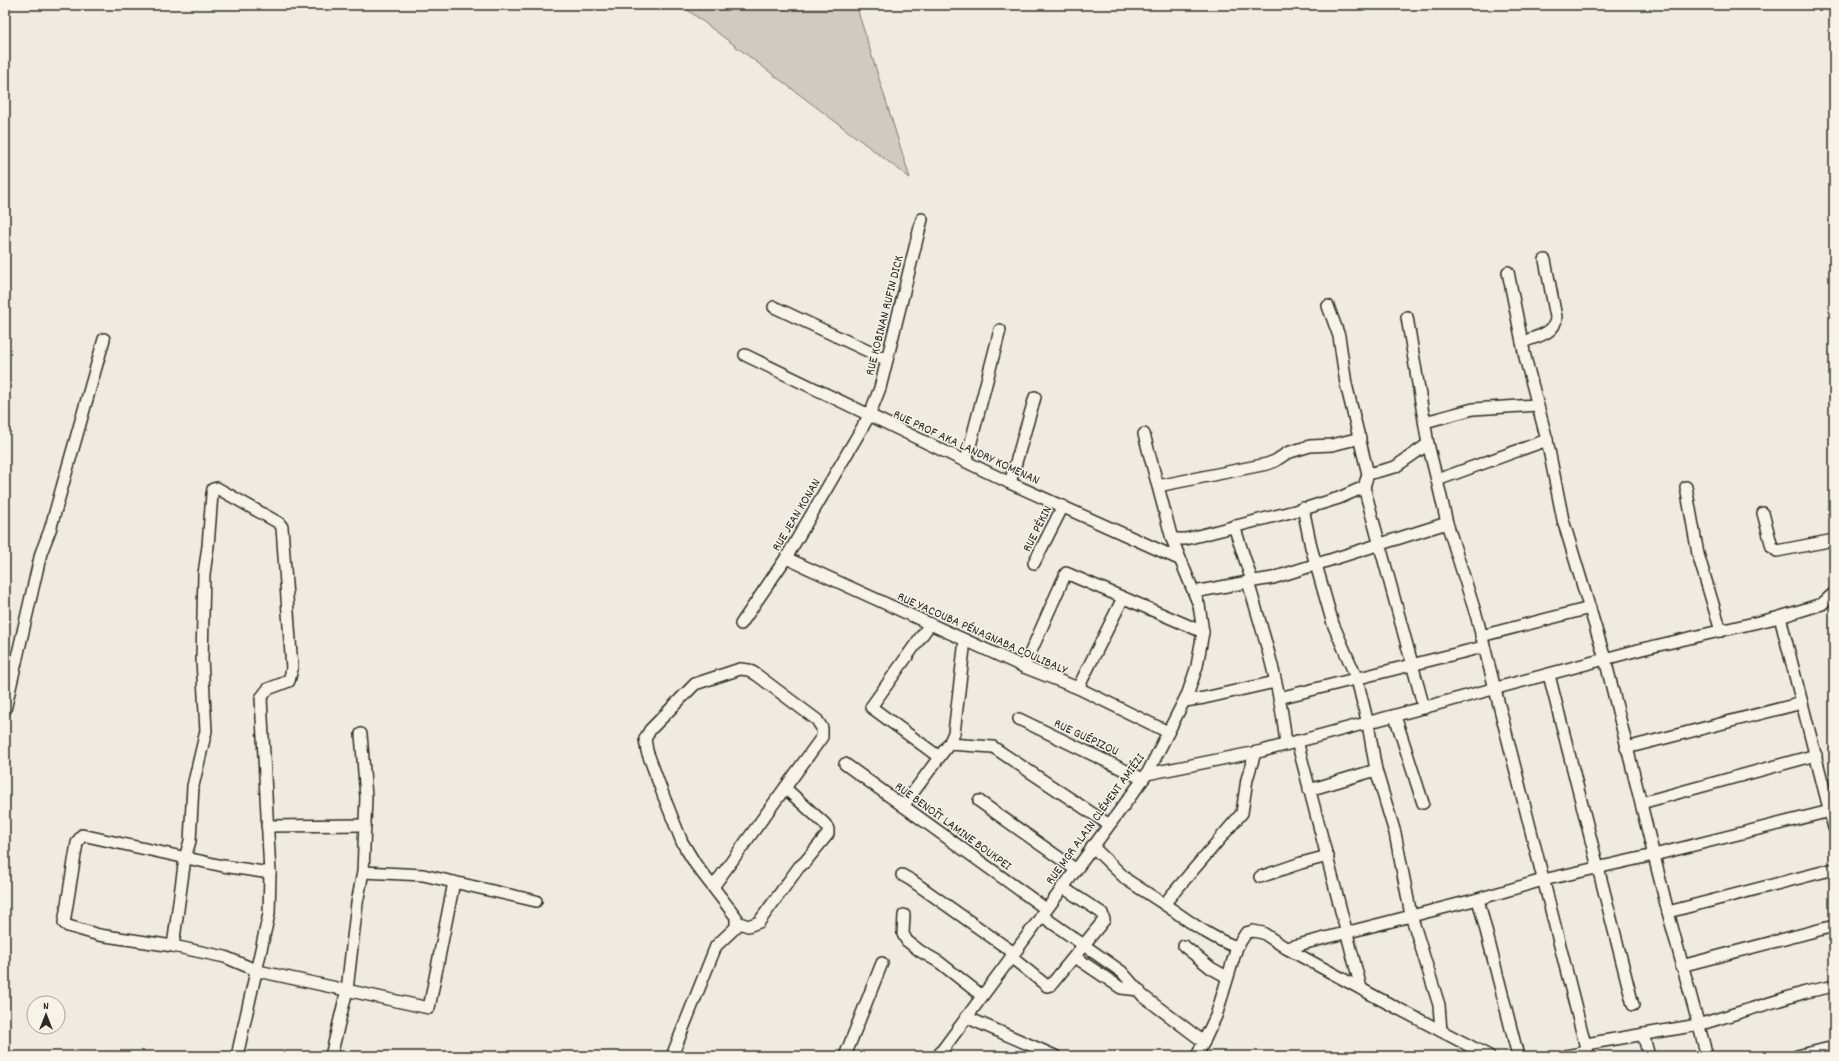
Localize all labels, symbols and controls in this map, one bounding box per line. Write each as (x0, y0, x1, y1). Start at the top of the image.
street label: RUE KOBINAN RUFIN DICK (861, 254, 910, 378)
street label: RUE PROF AKA LANDRY KOMENAN (890, 406, 1042, 491)
street label: RUE JEAN KONAN (768, 475, 826, 555)
street label: RUE PÉKIN (1018, 503, 1058, 556)
street label: RUE YACOUBA PÉNAGNABA COULIBALY (894, 588, 1071, 681)
street label: RUE GUÉPIZOU (1050, 715, 1122, 762)
street label: RUE MGR ALAIN CLÉMENT AMIÉZI (1042, 750, 1150, 889)
street label: RUE BENOÎT LAMINE BOUKPEI (890, 778, 1015, 876)
north arrow (26, 995, 66, 1035)
text: N (43, 999, 49, 1015)

